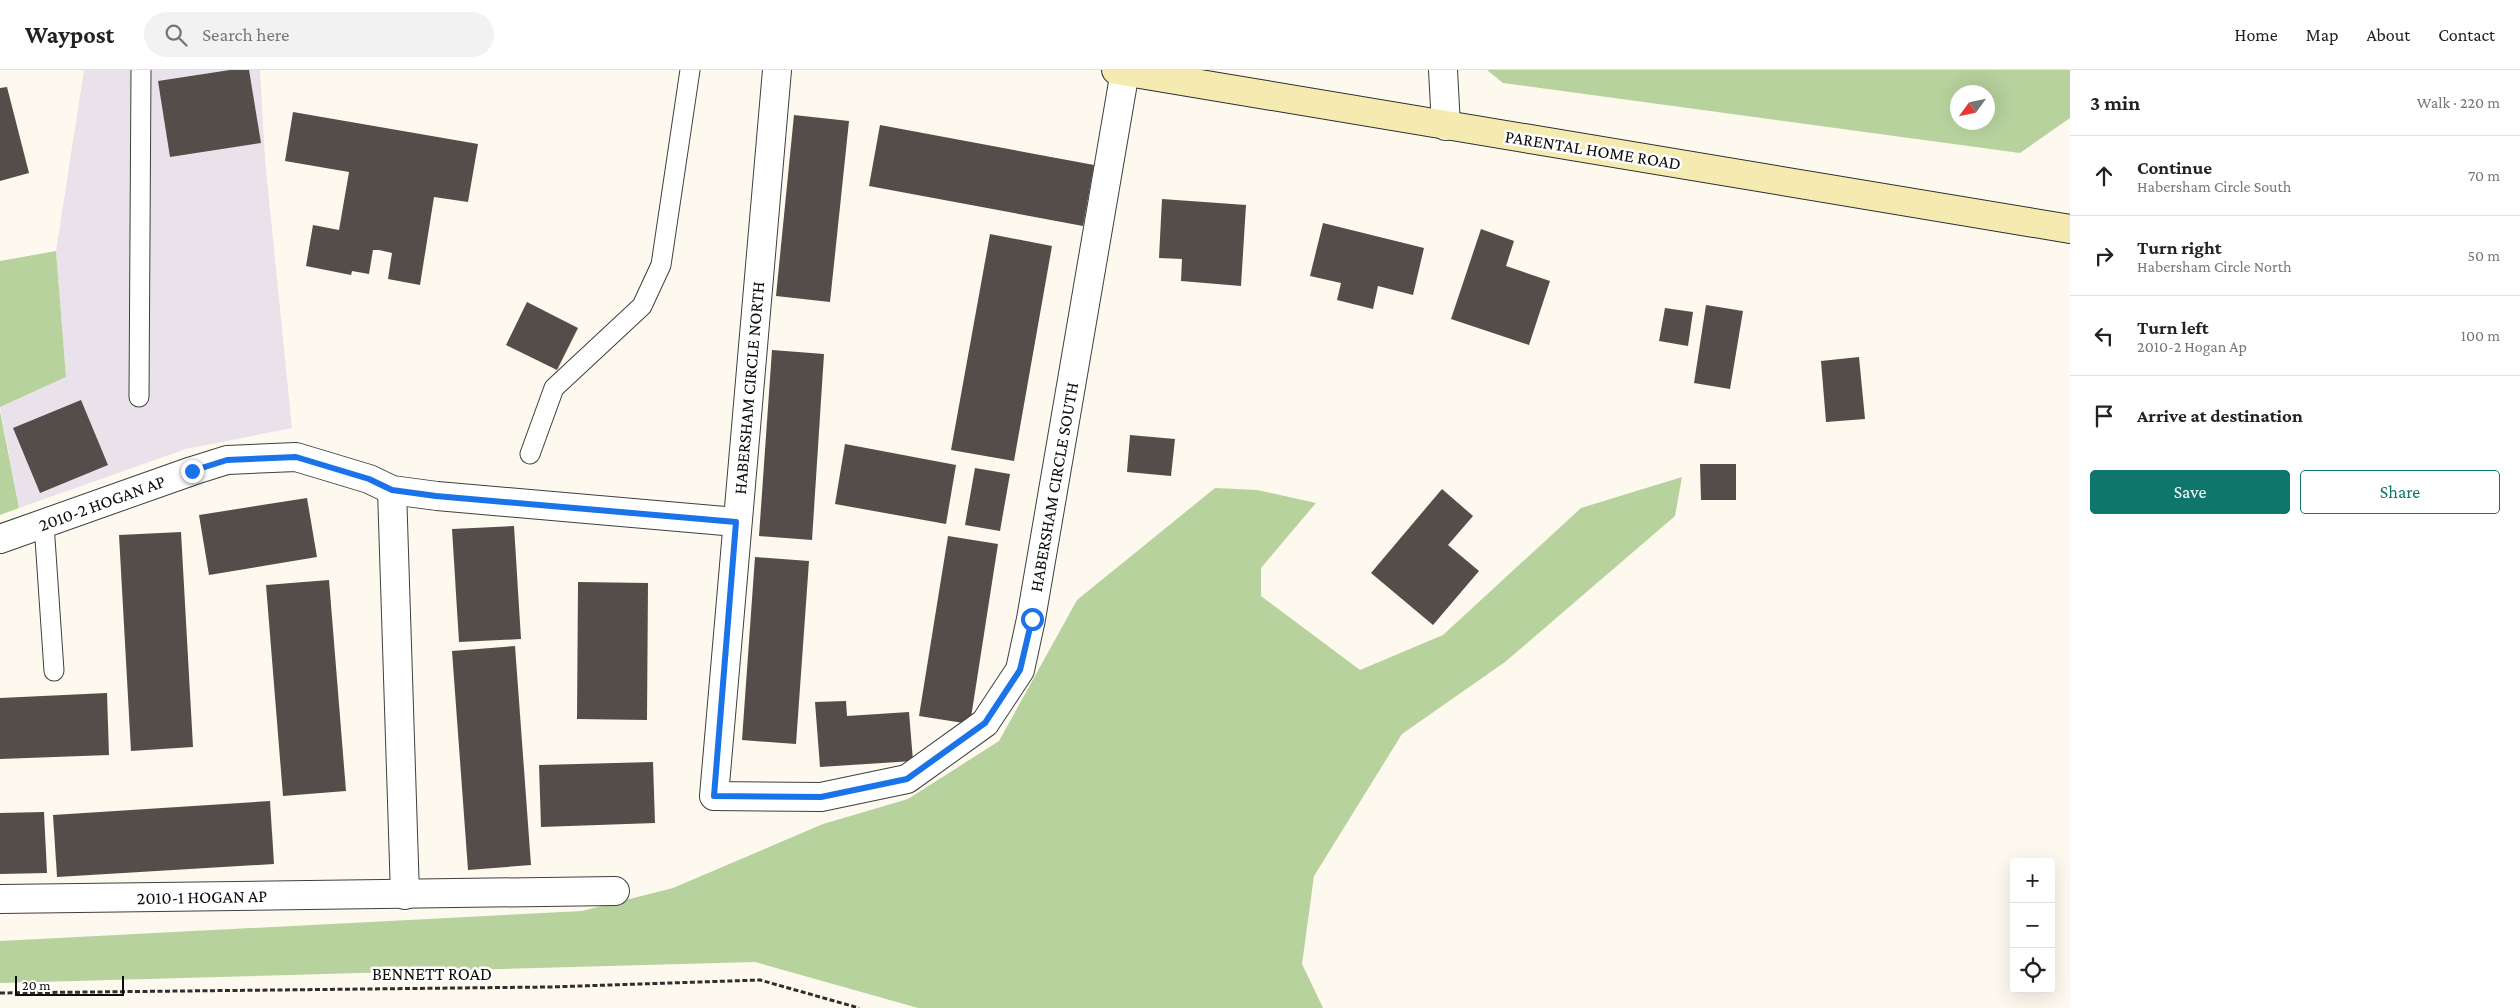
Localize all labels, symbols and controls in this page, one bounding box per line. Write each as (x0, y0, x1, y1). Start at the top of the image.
search box (144, 12, 494, 57)
text: Waypost (25, 21, 114, 48)
icon: search (162, 21, 190, 49)
text: Search here (202, 24, 289, 45)
text: Home (2235, 25, 2278, 45)
text: Map (2306, 25, 2338, 45)
text: About (2366, 25, 2410, 45)
text: Contact (2438, 25, 2495, 45)
north arrow (1950, 85, 1995, 130)
text: 3 min (2090, 91, 2140, 115)
text: Walk · 220 m (2417, 94, 2500, 111)
street label: PARENTAL HOME ROAD (1504, 126, 1682, 174)
text: Continue (2137, 157, 2212, 178)
icon: ahead (2090, 162, 2118, 190)
text: 70 m (2468, 167, 2500, 184)
text: Habersham Circle South (2137, 178, 2291, 195)
text: Turn right (2137, 237, 2222, 258)
icon: right (2090, 242, 2118, 270)
text: 50 m (2468, 247, 2500, 264)
text: Habersham Circle North (2137, 258, 2292, 275)
street label: HABERSHAM CIRCLE NORTH (730, 280, 768, 495)
text: Turn left (2137, 317, 2209, 338)
icon: left (2090, 322, 2118, 350)
text: 100 m (2461, 327, 2500, 344)
text: 2010-2 Hogan Ap (2137, 338, 2247, 355)
street label: HABERSHAM CIRCLE SOUTH (1026, 380, 1082, 593)
icon: arrive (2090, 402, 2118, 430)
text: Arrive at destination (2137, 405, 2303, 426)
route end (181, 460, 204, 483)
button: Save (2090, 470, 2290, 514)
button: Share (2300, 470, 2500, 514)
street label: 2010-2 HOGAN AP (36, 471, 168, 535)
route start (1021, 608, 1044, 631)
map controls (2010, 858, 2055, 993)
button: + (2010, 858, 2055, 903)
street label: 2010-1 HOGAN AP (137, 886, 267, 908)
button: − (2010, 903, 2055, 948)
button: locate (2010, 948, 2055, 993)
street label: BENNETT ROAD (372, 964, 492, 984)
scale bar (15, 973, 124, 996)
text: 20 m (22, 977, 50, 993)

